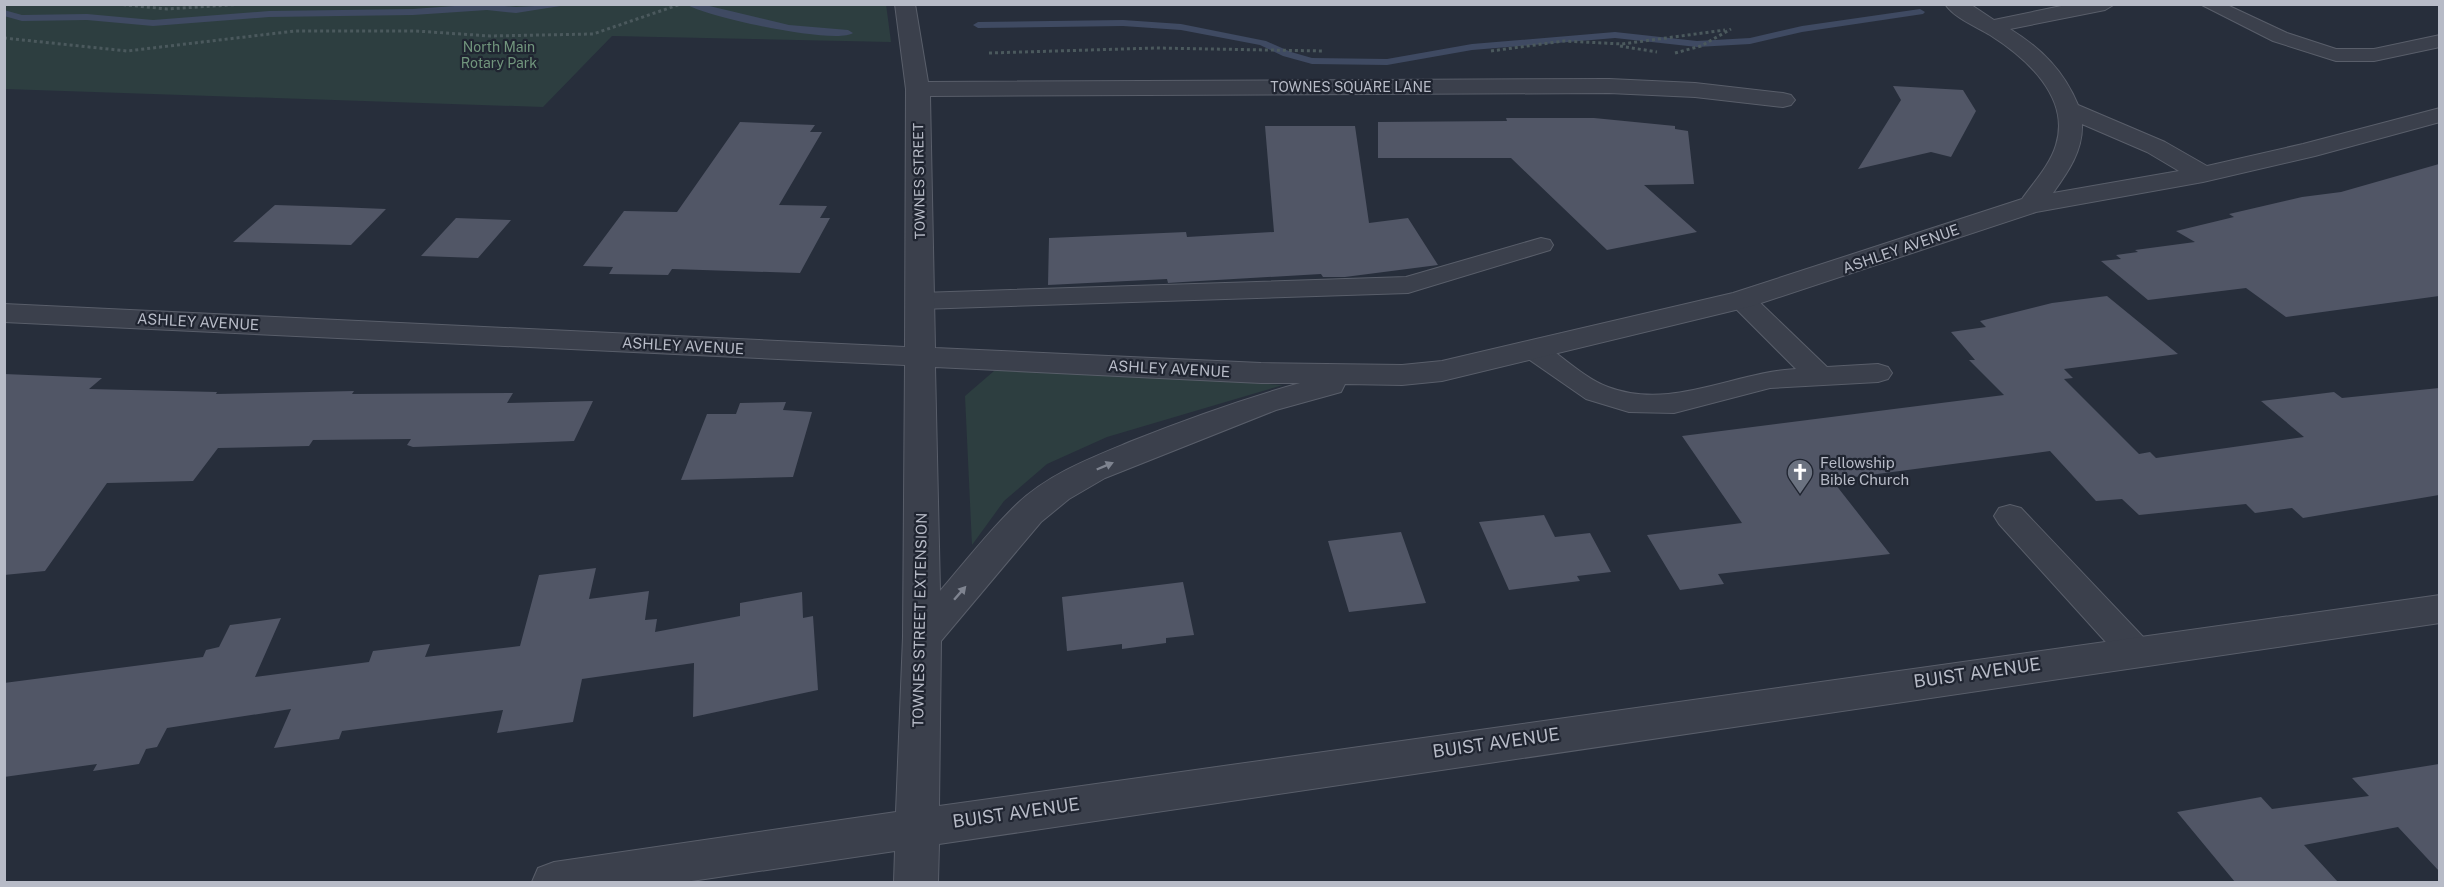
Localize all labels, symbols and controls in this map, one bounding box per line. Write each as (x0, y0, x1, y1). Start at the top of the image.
park label: North Main Rotary Park (461, 39, 537, 71)
street label: TOWNES SQUARE LANE (1270, 79, 1432, 95)
street label: TOWNES STREET (910, 123, 928, 239)
street label: ASHLEY AVENUE (1840, 221, 1961, 276)
street label: ASHLEY AVENUE (137, 310, 260, 333)
street label: ASHLEY AVENUE (622, 334, 745, 357)
street label: ASHLEY AVENUE (1108, 357, 1231, 380)
place label: Fellowship Bible Church (1820, 454, 1909, 488)
church icon: Fellowship Bible Church (1785, 457, 1815, 495)
one-way arrow (1096, 461, 1113, 470)
street label: TOWNES STREET EXTENSION (909, 512, 930, 728)
one-way arrow (953, 586, 966, 601)
street label: BUIST AVENUE (1912, 653, 2042, 692)
street label: BUIST AVENUE (1431, 723, 1561, 762)
street label: BUIST AVENUE (951, 793, 1081, 832)

